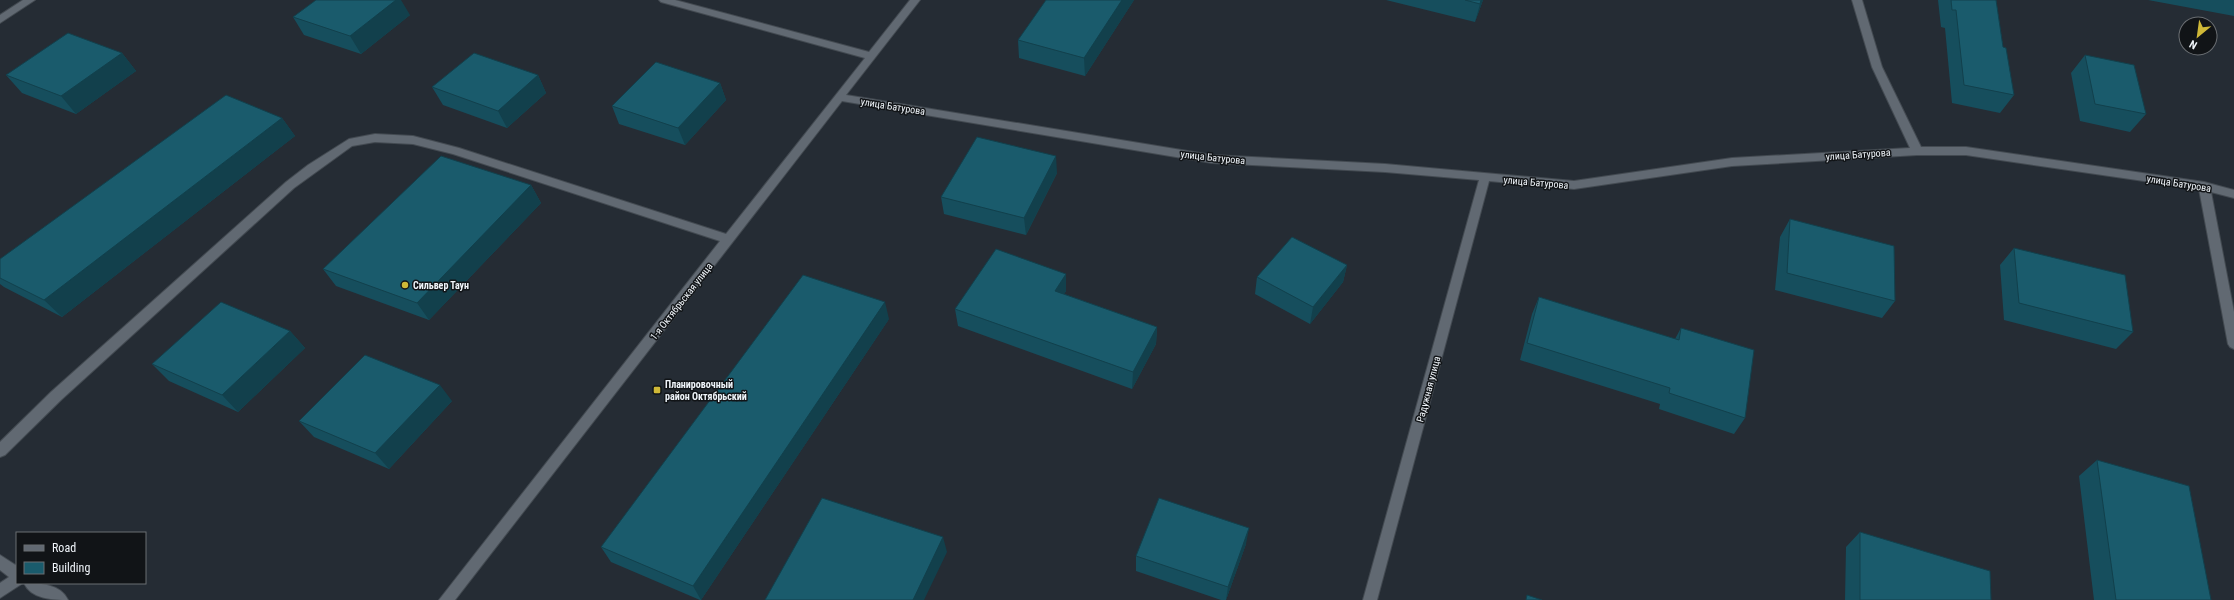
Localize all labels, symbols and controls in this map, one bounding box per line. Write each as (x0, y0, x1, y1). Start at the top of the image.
north arrow (2178, 16, 2218, 56)
text: N (2187, 37, 2199, 52)
street label: улица Батурова (860, 96, 926, 117)
street label: улица Батурова (1825, 147, 1891, 162)
street label: улица Батурова (1180, 149, 1246, 166)
street label: улица Батурова (2146, 173, 2212, 194)
street label: улица Батурова (1503, 174, 1569, 191)
street label: 1-я Октябрьская улица (648, 261, 715, 342)
marker: Сильвер Таун (400, 280, 410, 290)
place label: Сильвер Таун (413, 280, 469, 291)
street label: Радужная улица (1414, 355, 1443, 423)
place label: Планировочный район Октябрьский (665, 379, 747, 402)
marker: Планировочный район Октябрьский (652, 385, 662, 395)
legend (16, 532, 146, 584)
text: Road (52, 541, 76, 555)
text: Building (52, 561, 90, 575)

